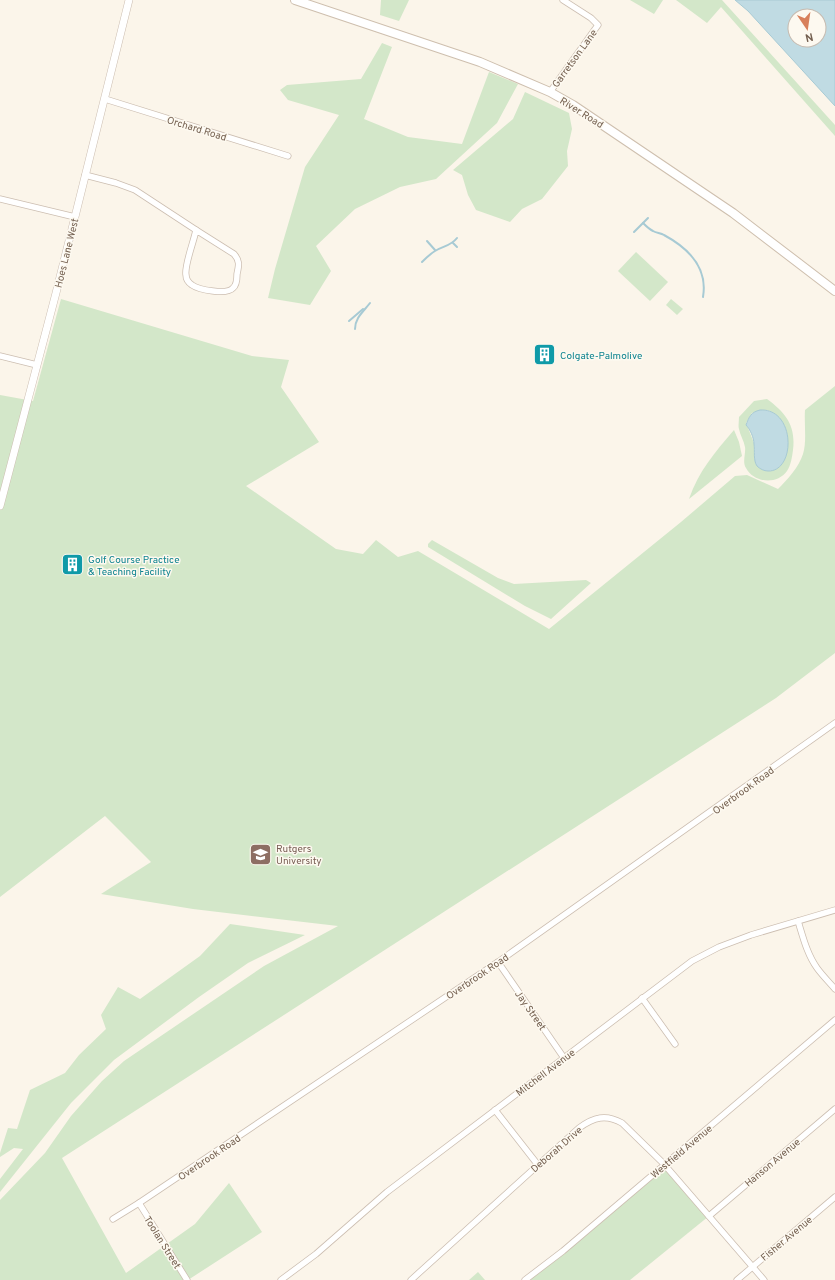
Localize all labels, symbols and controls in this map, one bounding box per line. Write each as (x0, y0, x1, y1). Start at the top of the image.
north arrow (787, 8, 827, 48)
street label: Garretson Lane (550, 27, 601, 91)
text: N (804, 29, 814, 44)
street label: River Road (557, 95, 605, 132)
street label: Orchard Road (165, 114, 228, 145)
street label: Hoes Lane West (53, 217, 82, 289)
building icon: Colgate-Palmolive (532, 342, 558, 368)
place label: Colgate-Palmolive (560, 350, 642, 363)
building icon: Golf Course Practice & Teaching Facility (60, 552, 86, 578)
place label: Golf Course Practice & Teaching Facility (88, 554, 180, 579)
street label: Overbrook Road (711, 765, 777, 818)
school or university icon: Rutgers University (247, 841, 273, 867)
place label: Rutgers University (276, 843, 322, 868)
street label: Overbrook Road (444, 951, 512, 1003)
street label: Jay Street (511, 988, 548, 1034)
street label: Mitchell Avenue (514, 1047, 578, 1100)
street label: Westfield Avenue (648, 1123, 715, 1182)
street label: Deborah Drive (529, 1124, 585, 1176)
street label: Overbrook Road (176, 1132, 244, 1184)
street label: Hanson Avenue (742, 1136, 804, 1190)
street label: Toolan Street (140, 1214, 183, 1272)
street label: Fisher Avenue (759, 1214, 815, 1265)

